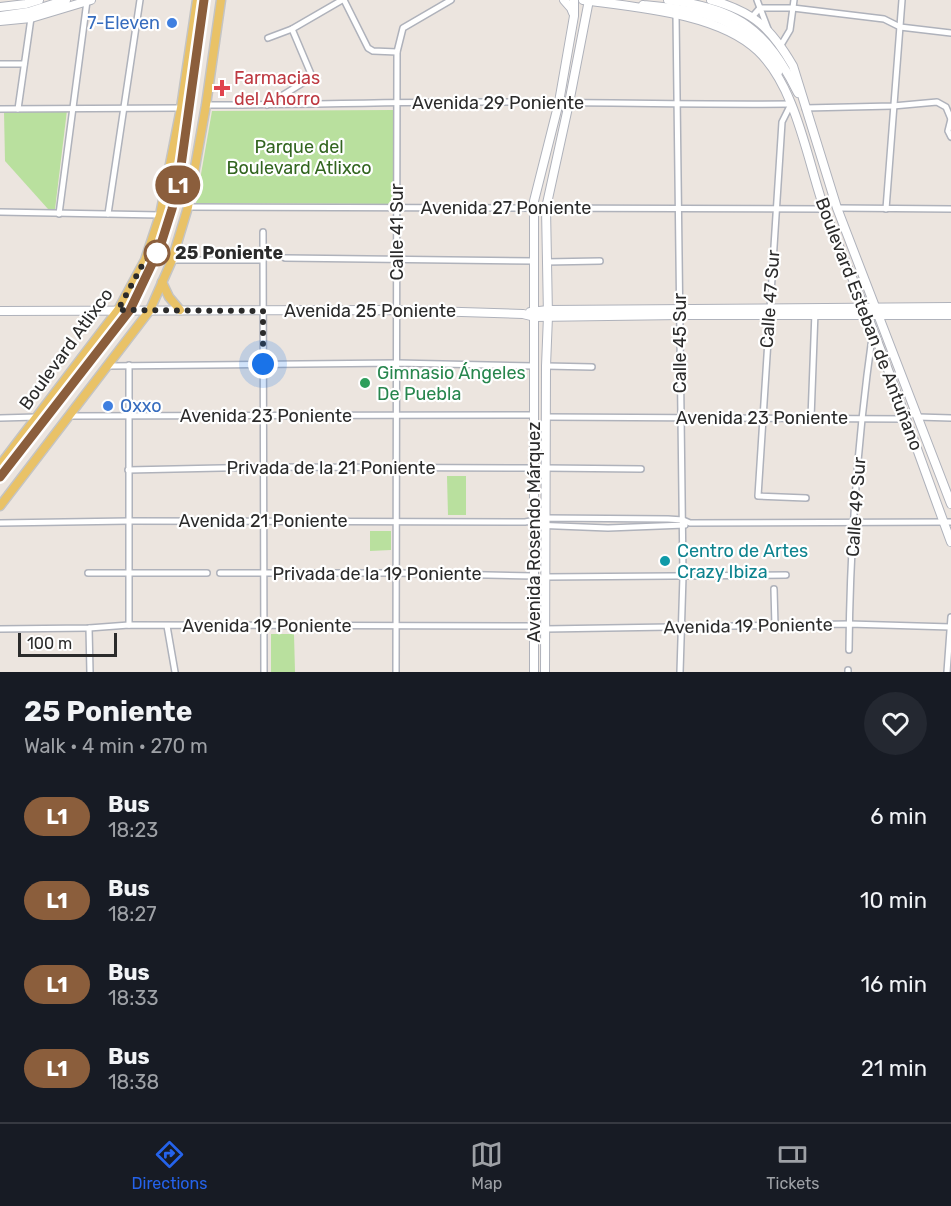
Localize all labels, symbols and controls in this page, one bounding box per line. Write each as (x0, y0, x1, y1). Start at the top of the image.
place label: 7-Eleven (87, 12, 160, 34)
marker: 7-Eleven (165, 16, 179, 30)
place label: Farmacias del Ahorro (234, 67, 320, 110)
marker: Farmacias del Ahorro (215, 81, 229, 95)
street label: Avenida 29 Poniente (412, 92, 584, 114)
park label: Parque del Boulevard Atlixco (226, 136, 372, 179)
line badge: L1 (151, 166, 205, 204)
text: L1 (167, 173, 189, 198)
street label: Calle 41 Sur (386, 183, 408, 280)
street label: Boulevard Esteban de Antuñano (810, 194, 928, 454)
street label: Avenida 27 Poniente (421, 197, 591, 219)
marker: 25 Poniente (144, 240, 170, 266)
place label: 25 Poniente (175, 242, 284, 264)
street label: Calle 47 Sur (756, 249, 784, 349)
street label: Boulevard Atlixco (14, 284, 118, 414)
street label: Calle 45 Sur (669, 293, 691, 393)
street label: Avenida 25 Poniente (284, 300, 456, 322)
your location (248, 349, 278, 379)
place label: Gimnasio Ángeles De Puebla (377, 362, 526, 405)
marker: Gimnasio Ángeles De Puebla (358, 376, 372, 390)
place label: Oxxo (120, 395, 162, 417)
marker: Oxxo (101, 399, 115, 413)
street label: Avenida 23 Poniente (180, 405, 352, 427)
street label: Avenida 23 Poniente (676, 407, 848, 429)
street label: Avenida Rosendo Márquez (523, 422, 545, 642)
street label: Calle 49 Sur (842, 456, 870, 558)
street label: Privada de la 21 Poniente (227, 457, 435, 479)
street label: Avenida 21 Poniente (178, 510, 348, 532)
place label: Centro de Artes Crazy Ibiza (677, 540, 808, 583)
marker: Centro de Artes Crazy Ibiza (658, 554, 672, 568)
street label: Privada de la 19 Poniente (272, 563, 482, 585)
street label: Avenida 19 Poniente (663, 614, 833, 638)
street label: Avenida 19 Poniente (182, 615, 352, 637)
scale bar (18, 630, 117, 658)
text: 100 m (27, 634, 72, 653)
button: heart (864, 692, 927, 755)
text: 25 Poniente (24, 695, 192, 728)
text: Walk · 4 min · 270 m (24, 734, 208, 758)
text: Bus (108, 791, 150, 818)
text: 6 min (870, 803, 927, 830)
text: L1 (46, 804, 68, 829)
text: 18:23 (108, 818, 158, 842)
text: Bus (108, 875, 150, 902)
text: 10 min (860, 887, 927, 914)
text: L1 (46, 888, 68, 913)
text: 18:27 (108, 902, 156, 926)
text: Bus (108, 959, 150, 986)
text: 16 min (861, 971, 927, 998)
text: L1 (46, 972, 68, 997)
text: 18:33 (108, 986, 158, 1010)
text: Bus (108, 1043, 150, 1070)
text: 21 min (861, 1055, 927, 1082)
text: L1 (46, 1056, 68, 1081)
text: 18:38 (108, 1070, 159, 1094)
tab: Directions (132, 1138, 207, 1193)
tab: Map (470, 1138, 503, 1193)
tab: Tickets (766, 1138, 819, 1193)

